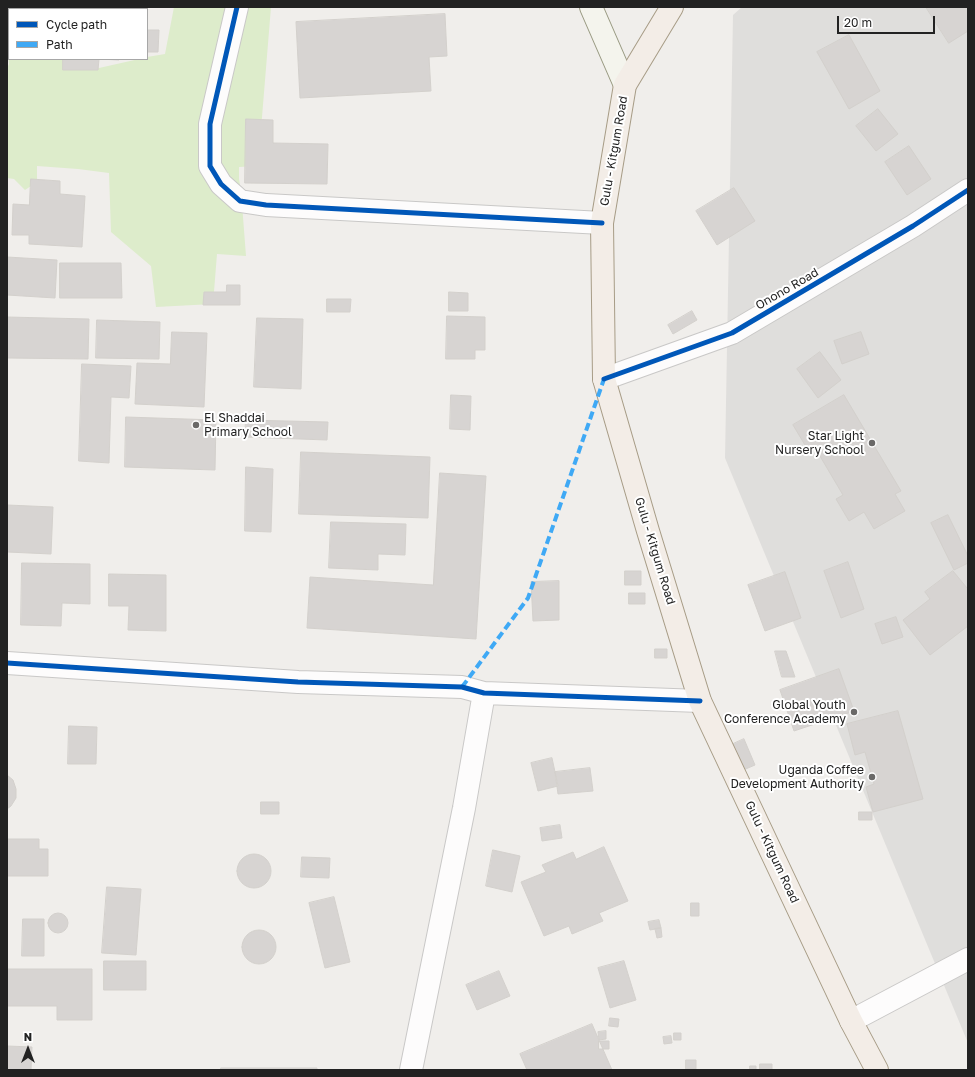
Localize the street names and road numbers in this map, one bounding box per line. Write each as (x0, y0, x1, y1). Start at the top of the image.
street label: Gulu - Kitgum Road (597, 95, 631, 207)
street label: Onono Road (753, 265, 821, 313)
street label: Gulu - Kitgum Road (632, 496, 678, 606)
street label: Gulu - Kitgum Road (742, 799, 802, 905)

